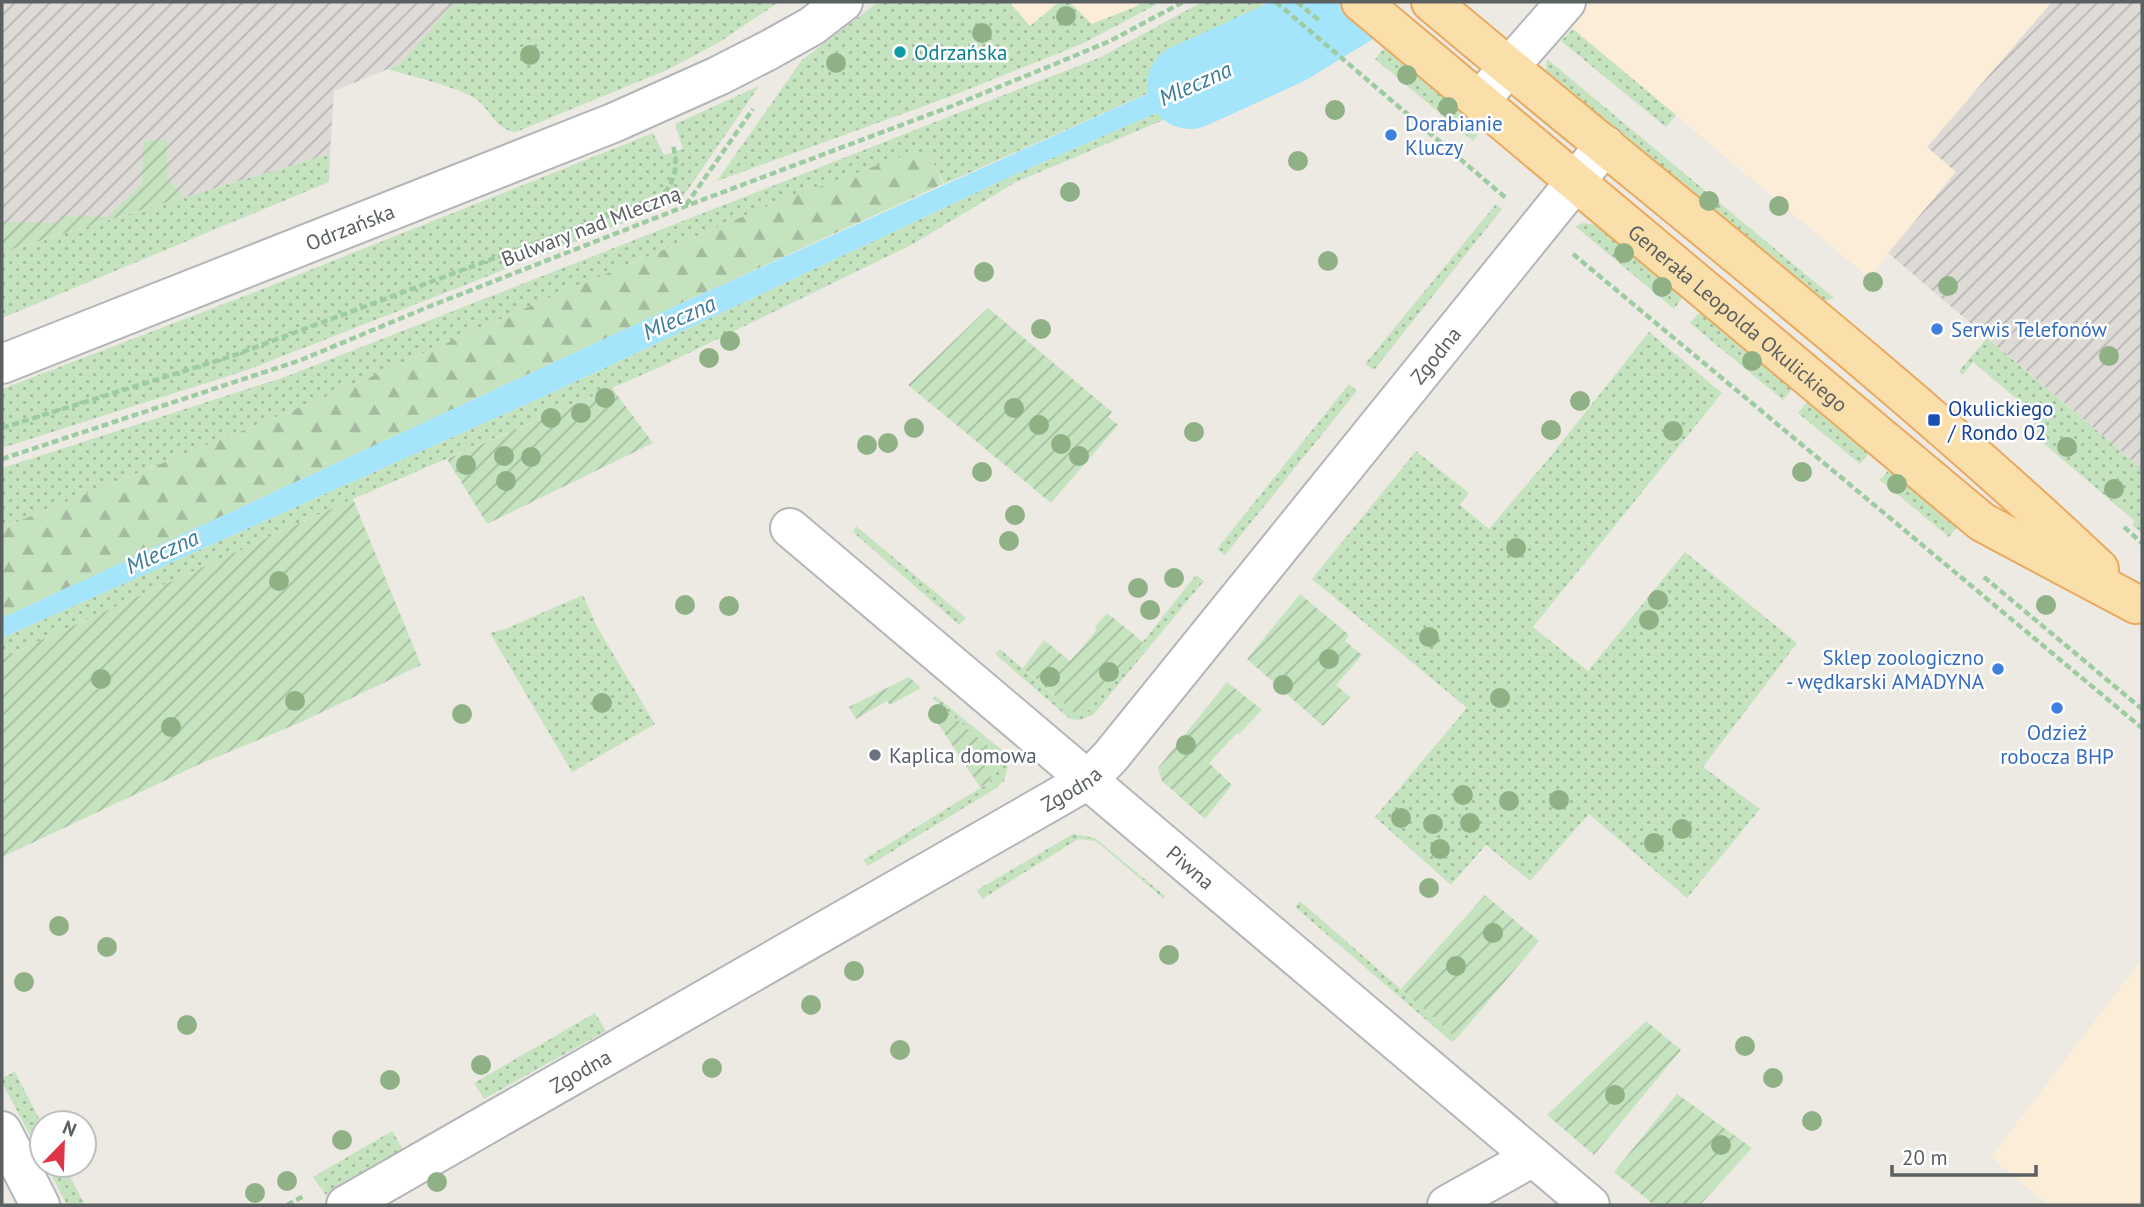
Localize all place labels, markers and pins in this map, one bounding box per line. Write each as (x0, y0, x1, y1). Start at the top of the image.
place label: Odrzańska (914, 39, 1007, 66)
marker: Odrzańska (892, 44, 908, 60)
place label: Dorabianie Kluczy (1405, 110, 1503, 161)
marker: Dorabianie Kluczy (1383, 127, 1399, 143)
place label: Serwis Telefonów (1951, 316, 2107, 343)
marker: Serwis Telefonów (1929, 321, 1945, 337)
place label: Okulickiego / Rondo 02 (1947, 395, 2054, 446)
marker: Okulickiego / Rondo 02 (1926, 412, 1942, 428)
place label: Sklep zoologiczno - wędkarski AMADYNA (1786, 644, 1985, 695)
marker: Sklep zoologiczno - wędkarski AMADYNA (1990, 661, 2006, 677)
marker: Odzież robocza BHP (2049, 700, 2065, 716)
place label: Odzież robocza BHP (2000, 719, 2114, 770)
place label: Kaplica domowa (889, 742, 1037, 769)
marker: Kaplica domowa (867, 747, 883, 763)

